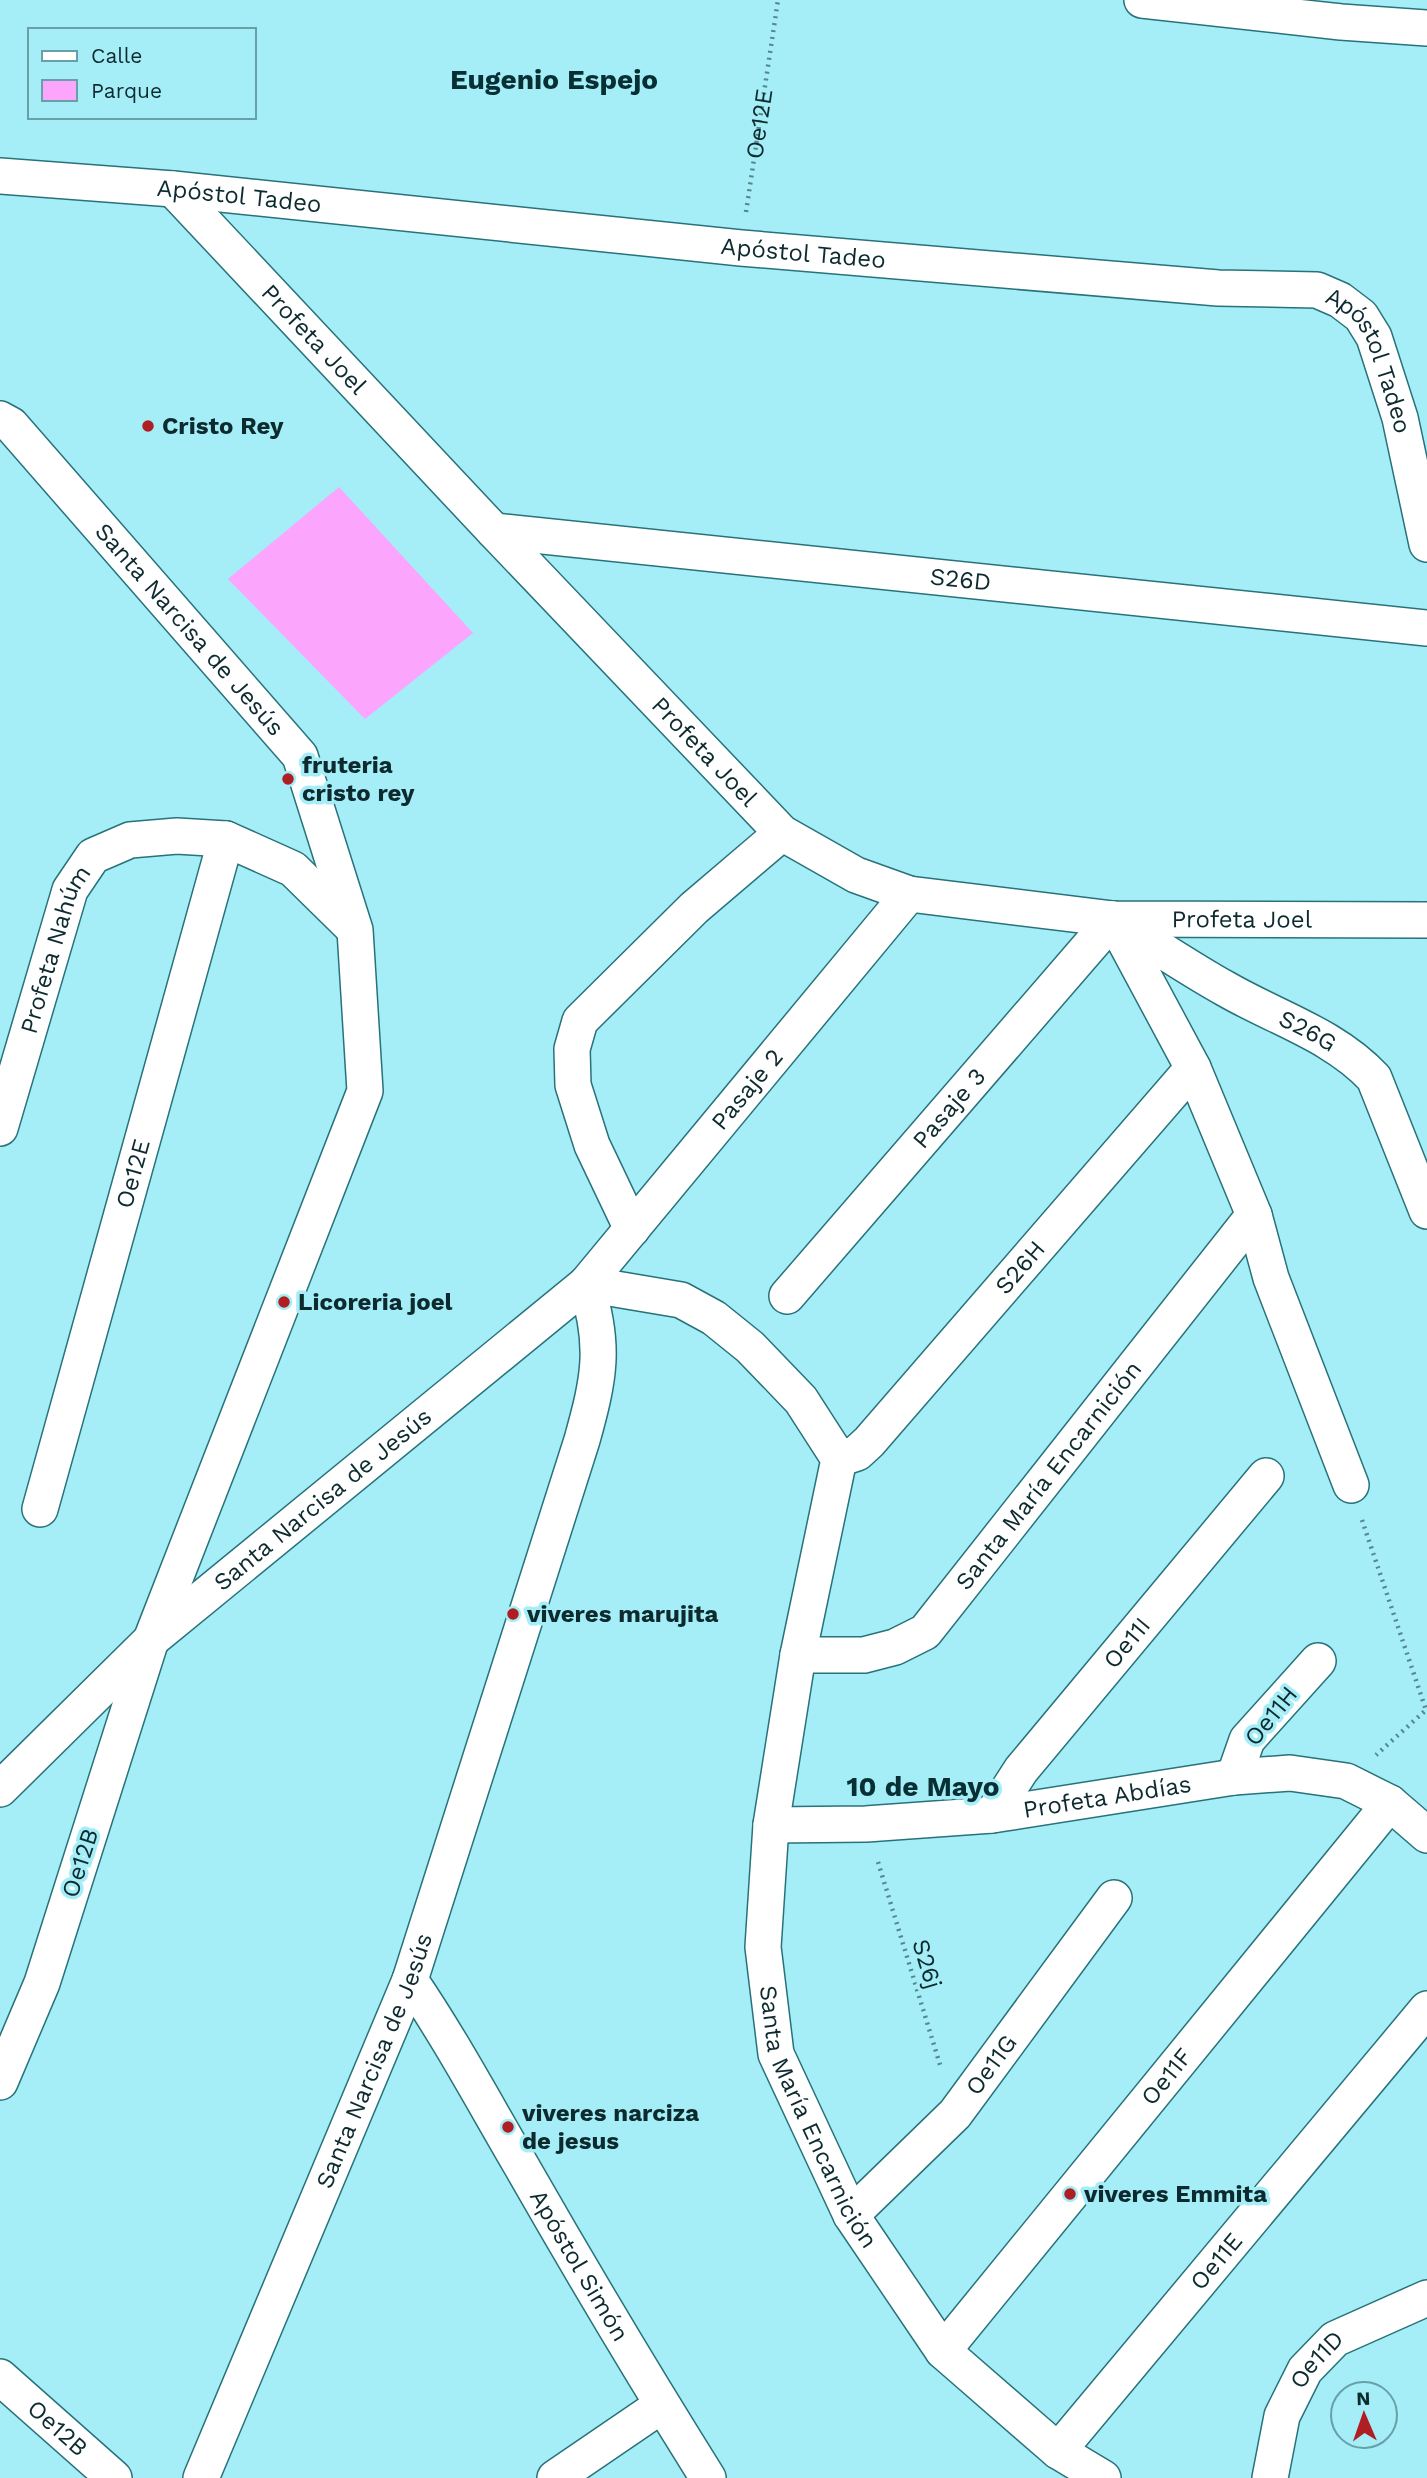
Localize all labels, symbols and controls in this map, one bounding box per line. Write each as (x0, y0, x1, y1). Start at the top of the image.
legend (28, 28, 256, 119)
text: Calle (91, 43, 142, 68)
district label: Eugenio Espejo (450, 63, 658, 96)
text: Parque (91, 78, 162, 103)
street label: Oe12E (740, 87, 778, 161)
street label: Apóstol Tadeo (156, 174, 323, 218)
street label: Apóstol Tadeo (719, 232, 887, 274)
street label: Profeta Joel (256, 278, 373, 401)
street label: Apóstol Tadeo (1322, 282, 1417, 436)
place label: Cristo Rey (162, 412, 284, 440)
marker: Cristo Rey (140, 418, 156, 434)
street label: Santa Narcisa de Jesús (89, 517, 290, 741)
street label: S26D (929, 562, 992, 597)
street label: Profeta Joel (646, 691, 764, 813)
place label: fruteria cristo rey (302, 751, 415, 807)
marker: fruteria cristo rey (280, 771, 296, 787)
street label: Profeta Nahúm (15, 860, 97, 1037)
street label: Profeta Joel (1171, 905, 1313, 934)
street label: S26G (1274, 1004, 1342, 1058)
street label: Pasaje 2 (706, 1043, 789, 1136)
street label: Pasaje 3 (907, 1063, 992, 1154)
street label: Oe12E (110, 1136, 156, 1211)
street label: S26H (989, 1235, 1051, 1300)
place label: Licoreria joel (298, 1288, 453, 1316)
marker: Licoreria joel (276, 1294, 292, 1310)
street label: Santa María Encarnición (950, 1355, 1147, 1595)
street label: Santa Narcisa de Jesús (208, 1402, 437, 1597)
place label: viveres marujita (526, 1600, 719, 1628)
marker: viveres marujita (505, 1606, 521, 1622)
street label: Oe11I (1098, 1612, 1156, 1674)
street label: Oe11H (1239, 1681, 1303, 1751)
district label: 10 de Mayo (847, 1770, 999, 1803)
street label: Profeta Abdías (1021, 1770, 1193, 1824)
street label: Oe12B (56, 1825, 104, 1901)
street label: Santa Narcisa de Jesús (310, 1930, 438, 2192)
street label: S26j (906, 1936, 948, 1992)
street label: Santa María Encarnición (754, 1984, 883, 2253)
street label: Oe11G (960, 2029, 1023, 2101)
street label: Oe11F (1135, 2043, 1198, 2111)
place label: viveres narciza de jesus (521, 2099, 699, 2155)
marker: viveres narciza de jesus (500, 2119, 516, 2135)
place label: viveres Emmita (1083, 2180, 1267, 2208)
street label: Apóstol Simón (524, 2185, 635, 2346)
marker: viveres Emmita (1062, 2186, 1078, 2202)
street label: Oe11E (1184, 2227, 1248, 2296)
street label: Oe11D (1284, 2325, 1349, 2393)
north arrow (1329, 2380, 1399, 2450)
text: N (1356, 2387, 1371, 2410)
street label: Oe12B (22, 2394, 93, 2462)

